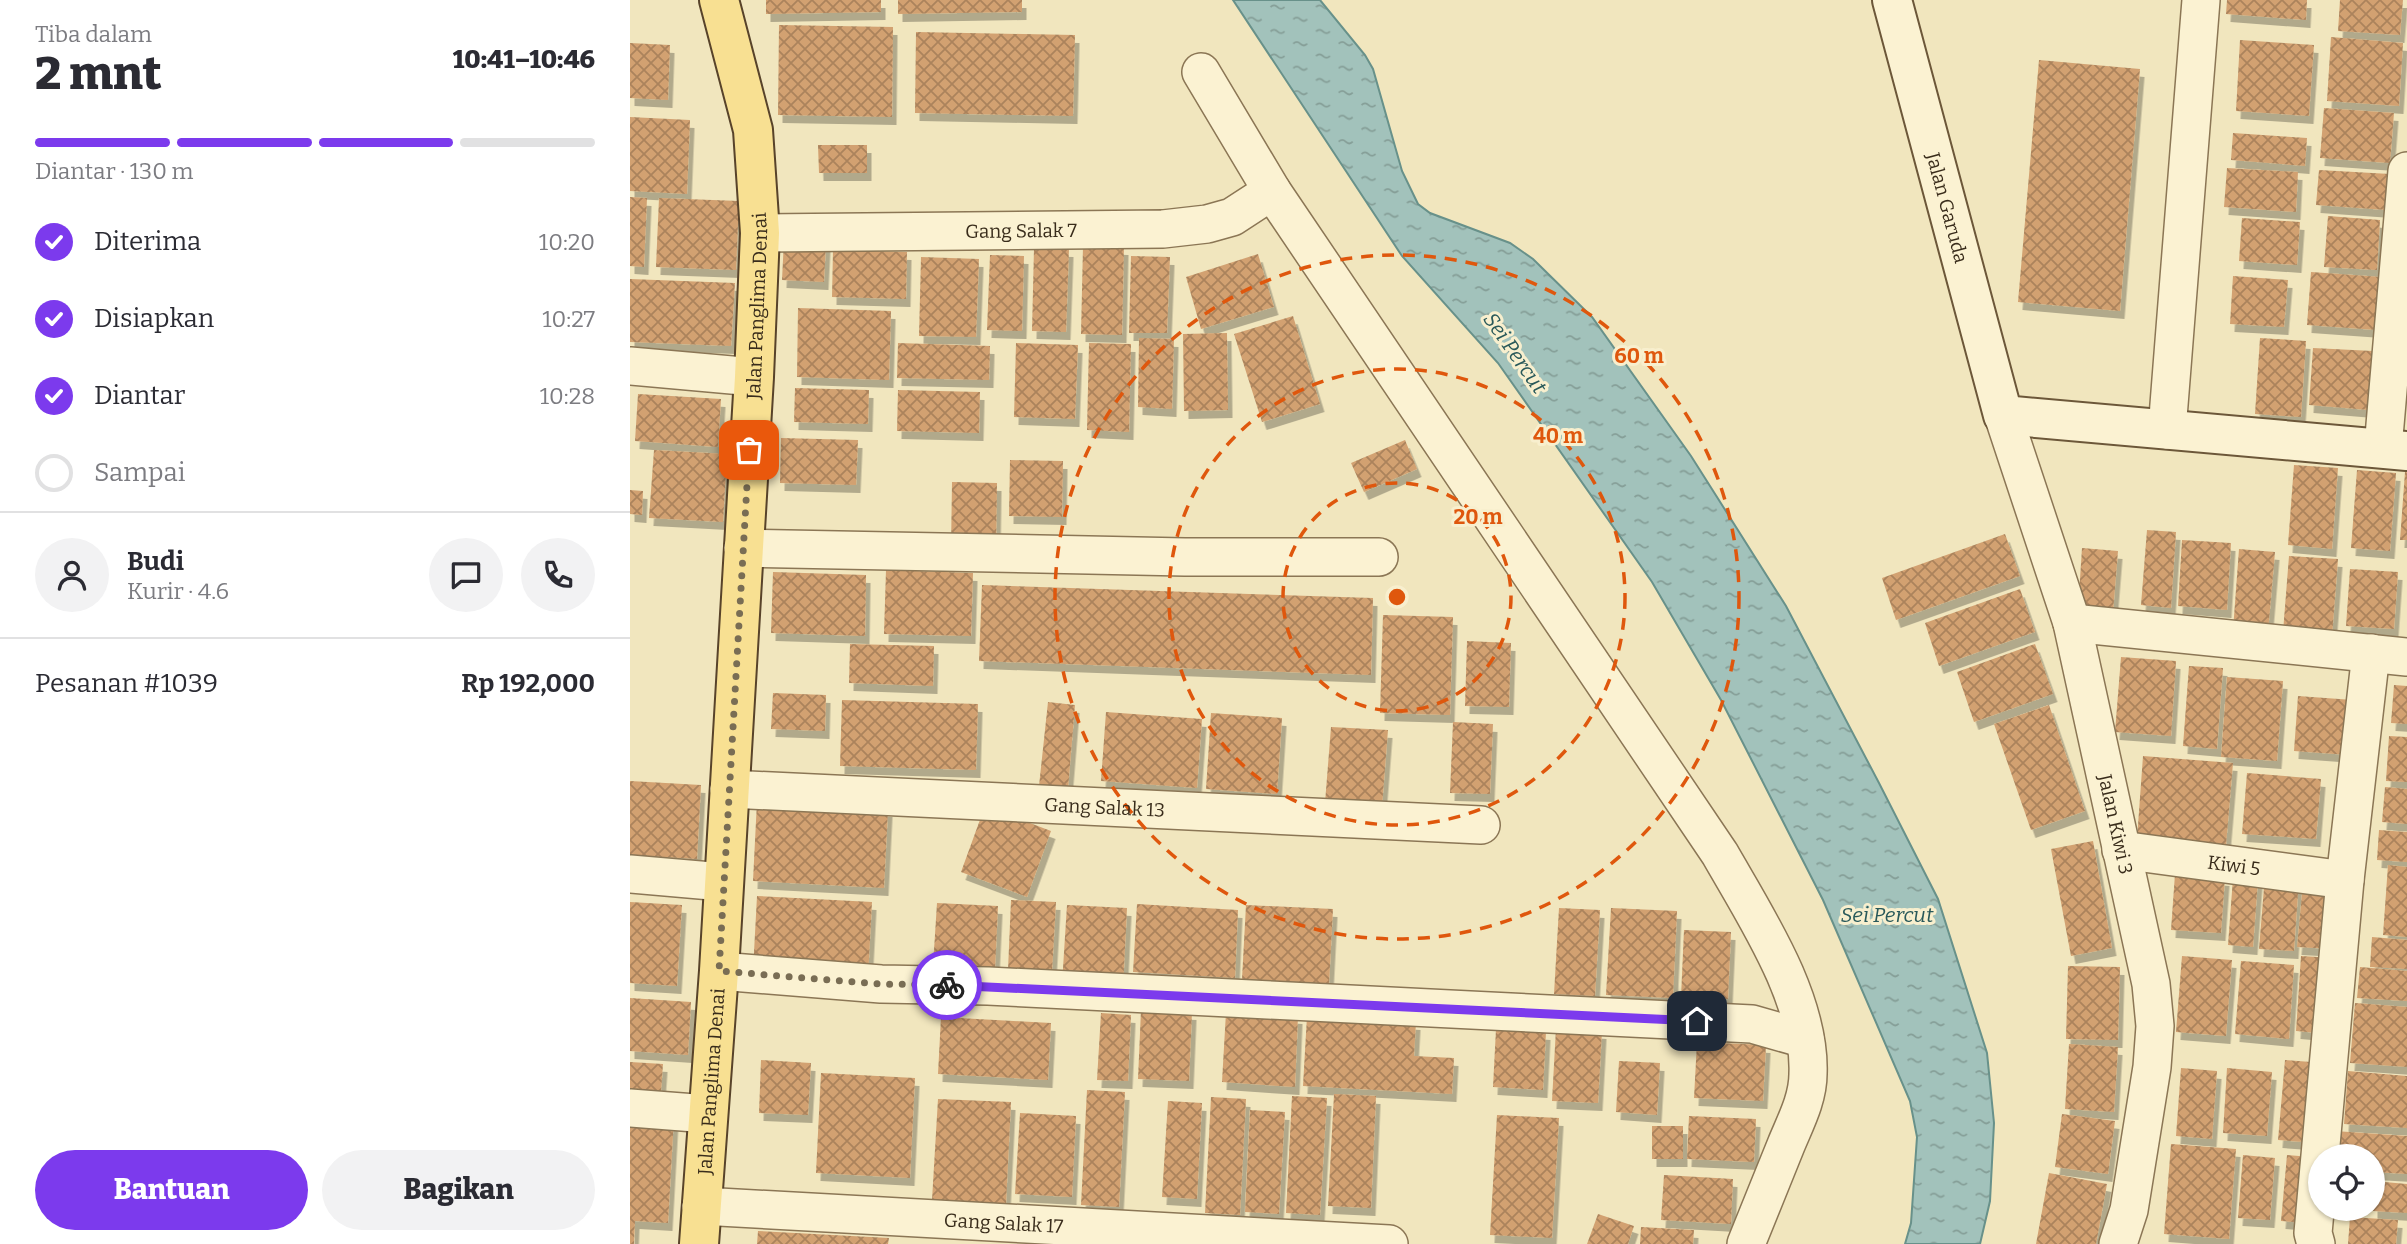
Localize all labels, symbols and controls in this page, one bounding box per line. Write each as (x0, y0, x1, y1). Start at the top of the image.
text: Tiba dalam (35, 20, 152, 48)
text: 10:41–10:46 (453, 44, 595, 75)
text: 2 mnt (35, 46, 162, 101)
street label: Jalan Garuda (1921, 149, 1973, 266)
text: Diantar · 130 m (35, 157, 193, 185)
street label: Jalan Panglima Denai (742, 211, 772, 401)
street label: Gang Salak 7 (965, 219, 1077, 243)
icon: check (35, 223, 73, 261)
text: Diterima (94, 226, 201, 257)
text: 10:20 (539, 228, 595, 256)
icon: check (35, 300, 73, 338)
text: Disiapkan (94, 303, 214, 334)
text: 10:27 (542, 305, 595, 333)
water label: Sei Percut (1478, 307, 1553, 399)
text: 60 m (1614, 343, 1664, 369)
icon: check (35, 377, 73, 415)
text: Diantar (94, 380, 185, 411)
text: 10:28 (540, 382, 595, 410)
pin (719, 420, 779, 480)
text: 40 m (1533, 423, 1583, 449)
icon: bag (730, 431, 768, 469)
text: Sampai (94, 457, 186, 488)
text: 20 m (1454, 504, 1502, 530)
button: person (35, 538, 109, 612)
button: chat (429, 538, 503, 612)
button: phone (521, 538, 595, 612)
text: Budi (127, 546, 184, 577)
text: Kurir · 4.6 (127, 577, 229, 605)
centre of rings (1385, 585, 1409, 609)
text: Pesanan #1039 (35, 668, 218, 699)
text: Rp 192,000 (461, 668, 595, 699)
street label: Jalan Kiwi 3 (2093, 771, 2138, 876)
street label: Gang Salak 13 (1044, 793, 1165, 822)
street label: Kiwi 5 (2206, 851, 2262, 881)
water label: Sei Percut (1840, 902, 1934, 928)
courier (912, 950, 982, 1020)
icon: bike (928, 966, 966, 1004)
street label: Jalan Panglima Denai (693, 987, 730, 1177)
pin (1667, 991, 1727, 1051)
icon: home (1678, 1002, 1716, 1040)
map controls (2308, 1144, 2385, 1221)
button: locate (2308, 1144, 2385, 1221)
button: Bantuan (35, 1150, 308, 1230)
button: Bagikan (322, 1150, 595, 1230)
street label: Gang Salak 17 (943, 1208, 1064, 1238)

